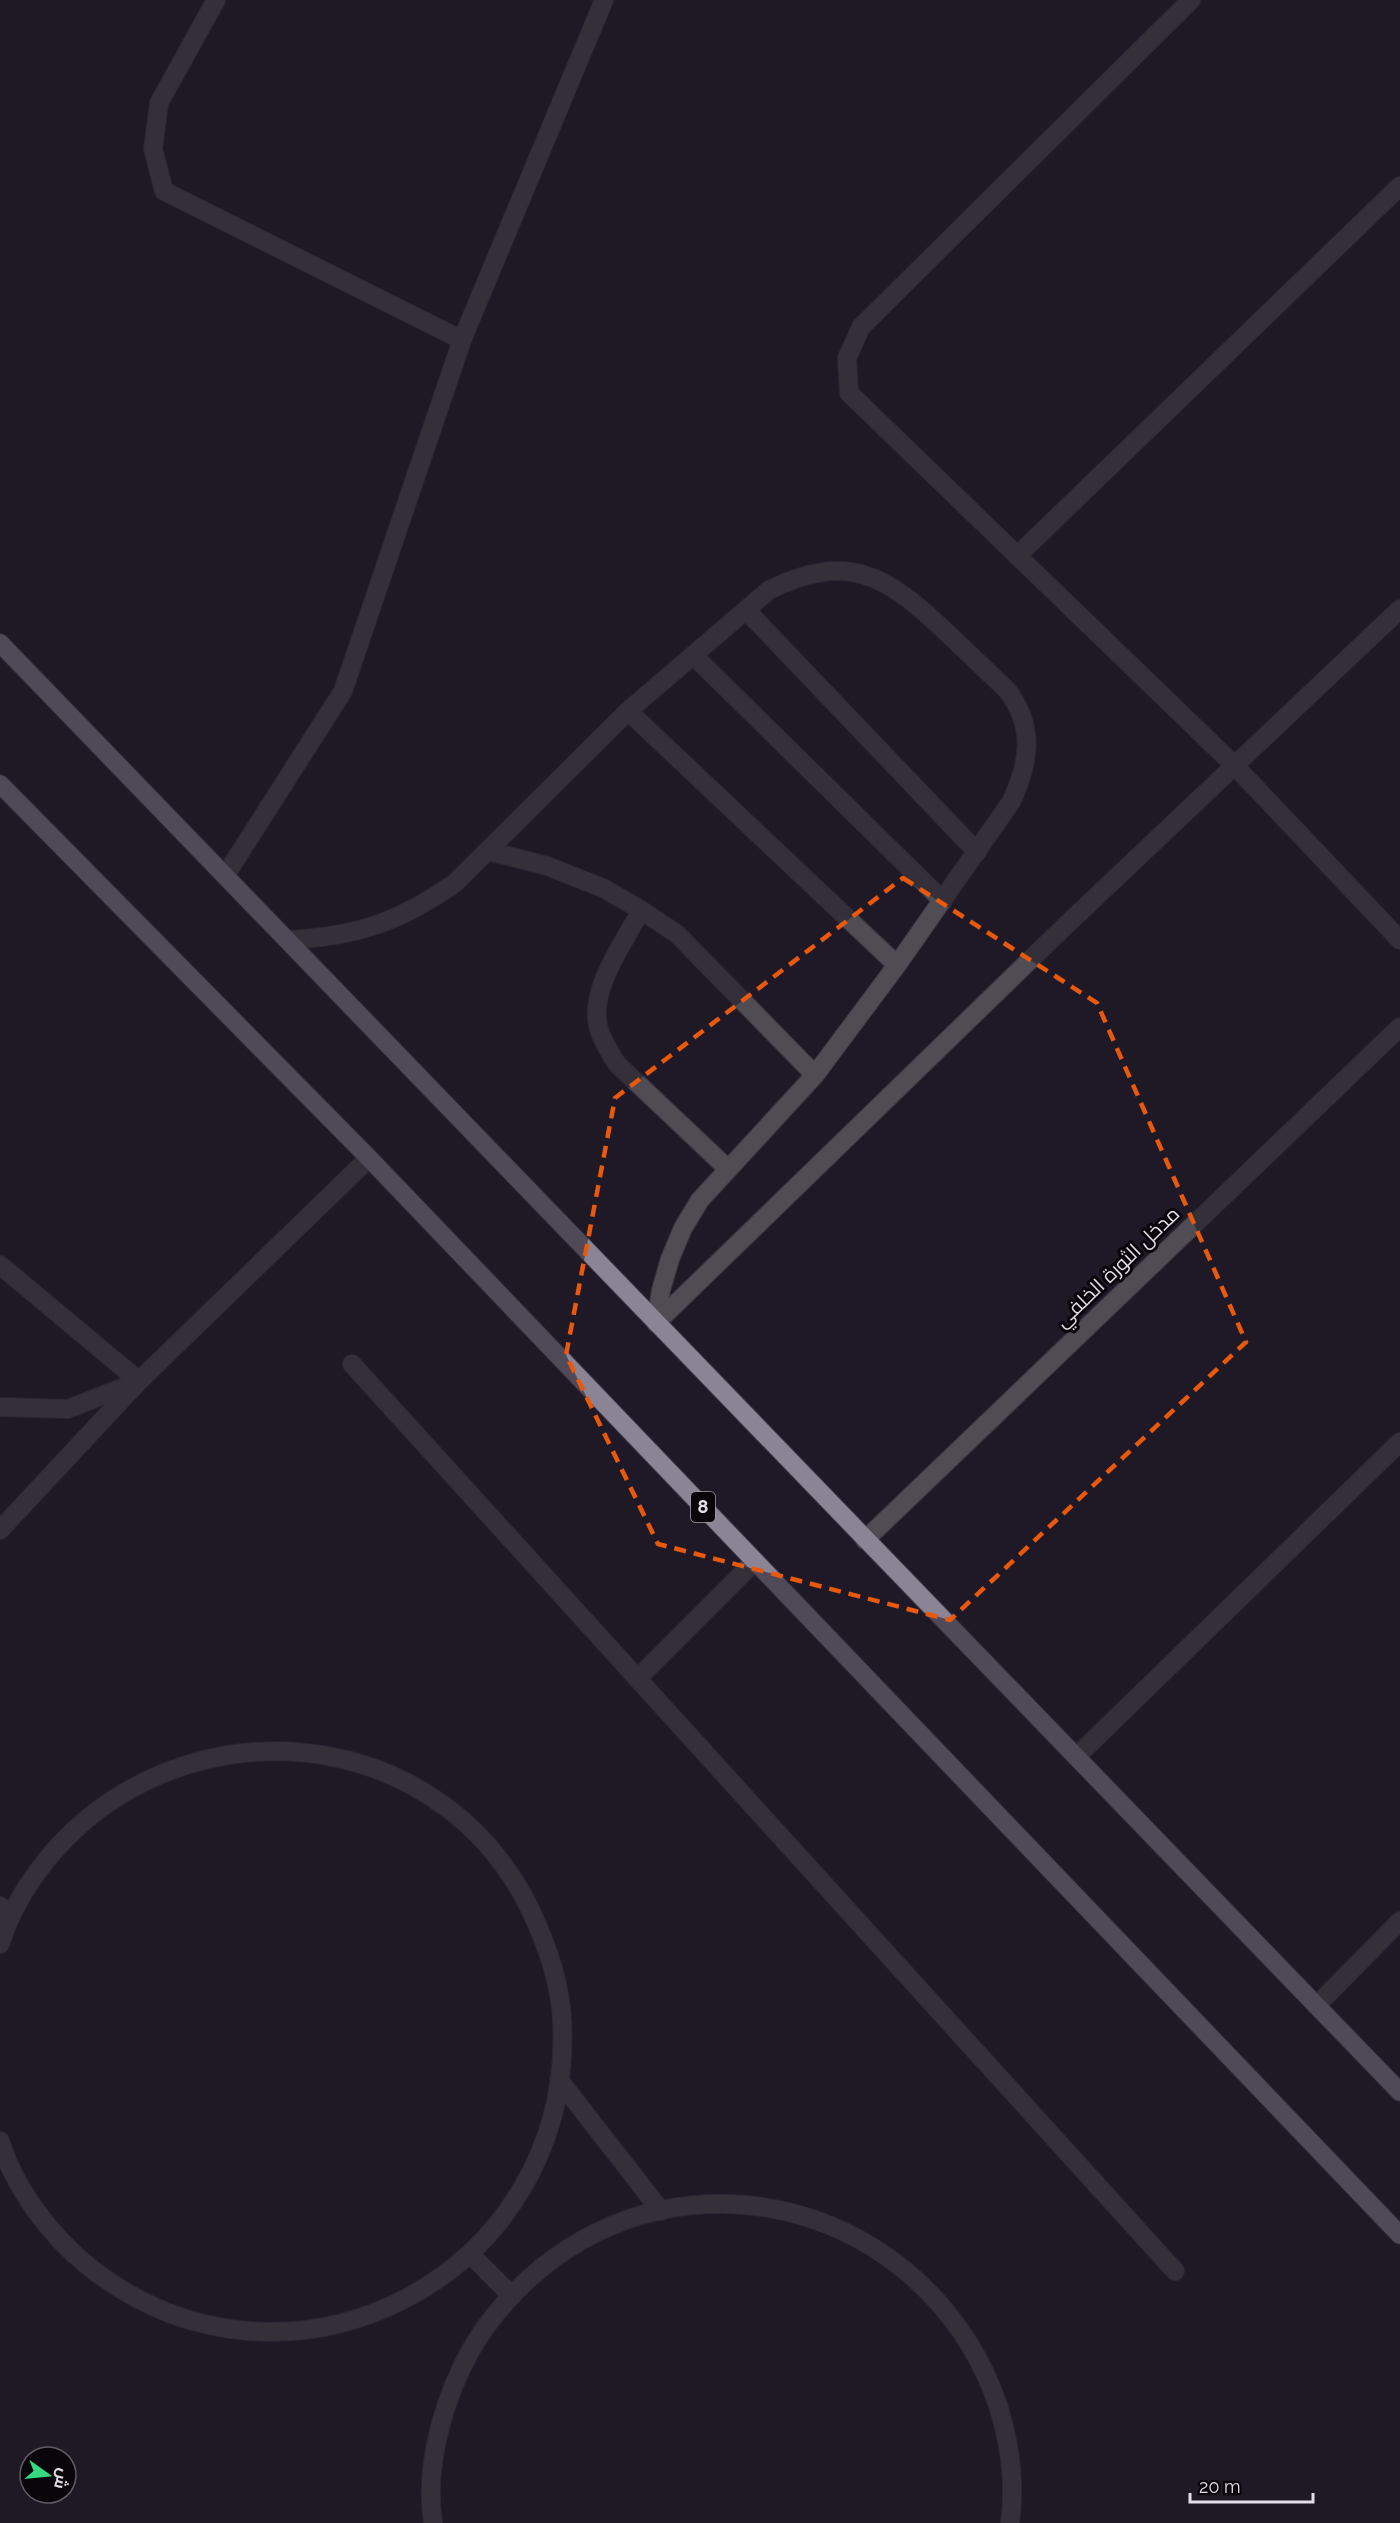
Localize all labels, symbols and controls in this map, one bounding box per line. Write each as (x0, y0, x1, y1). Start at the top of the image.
street label: مدخل الثورة الخلفي (1050, 1202, 1187, 1335)
road number: 8 (691, 1492, 715, 1522)
north arrow (18, 2445, 78, 2505)
text: ش (50, 2466, 74, 2491)
scale bar (1190, 2466, 1313, 2504)
text: 20 m (1199, 2476, 1241, 2497)

